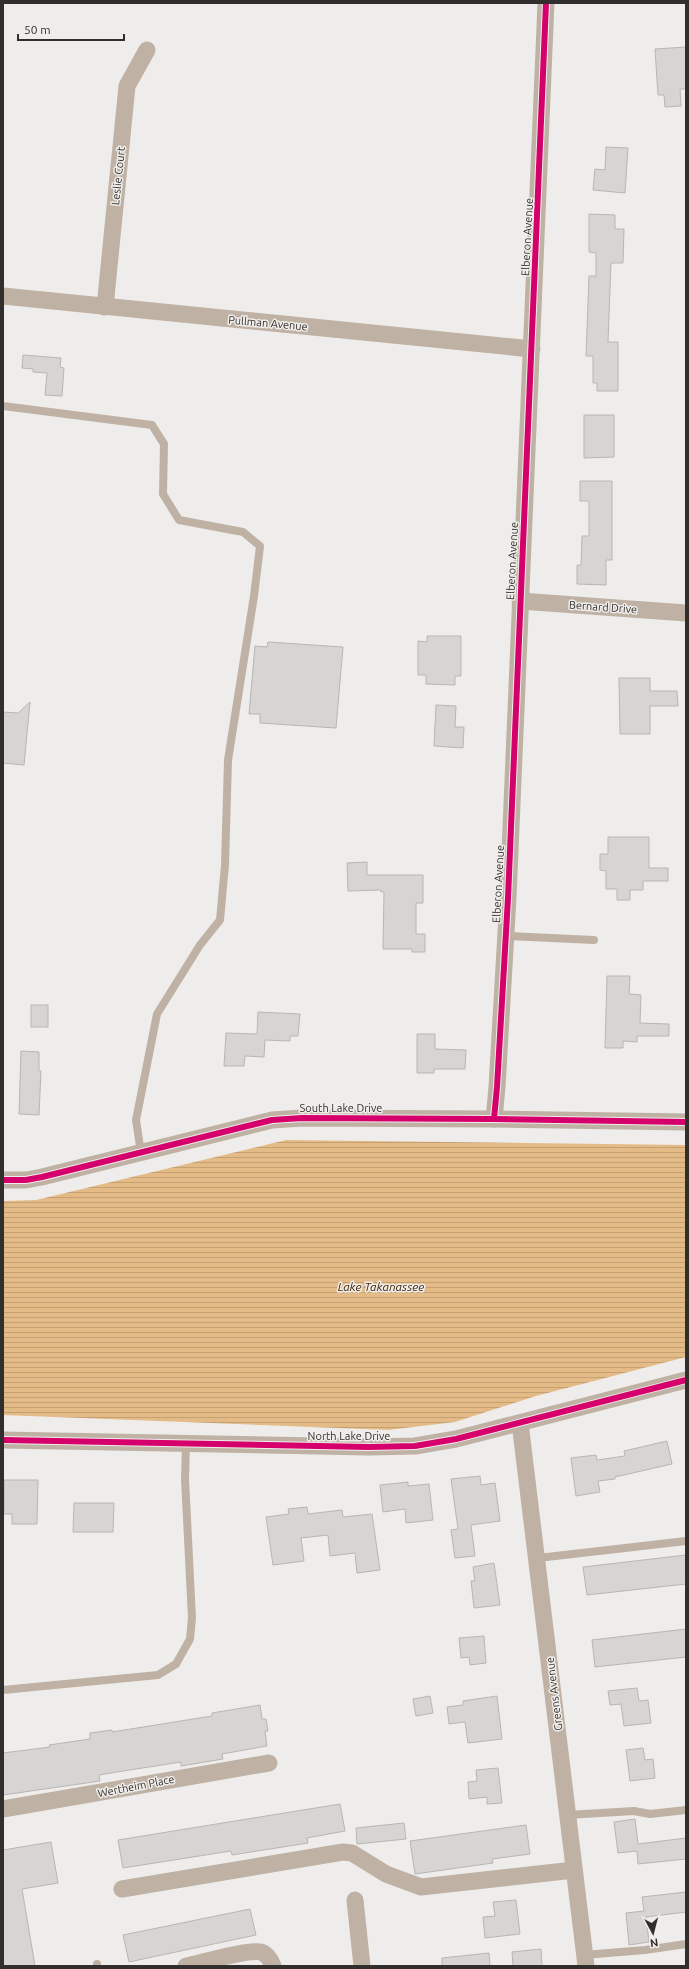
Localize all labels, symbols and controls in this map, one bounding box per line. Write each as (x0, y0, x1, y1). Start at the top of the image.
scale bar (18, 16, 124, 42)
text: 50 m (24, 23, 51, 36)
street label: Leslie Court (109, 146, 127, 206)
street label: Elberon Avenue (519, 198, 535, 276)
street label: Pullman Avenue (228, 314, 308, 332)
street label: Elberon Avenue (504, 522, 520, 600)
street label: Bernard Drive (569, 599, 637, 615)
street label: Elberon Avenue (490, 845, 506, 923)
street label: South Lake Drive (300, 1102, 382, 1114)
water label: Lake Takanassee (338, 1280, 424, 1293)
street label: North Lake Drive (308, 1430, 390, 1442)
street label: Greens Avenue (544, 1656, 564, 1732)
street label: Wertheim Place (97, 1773, 175, 1799)
north arrow (633, 1913, 673, 1953)
text: N (649, 1936, 659, 1949)

